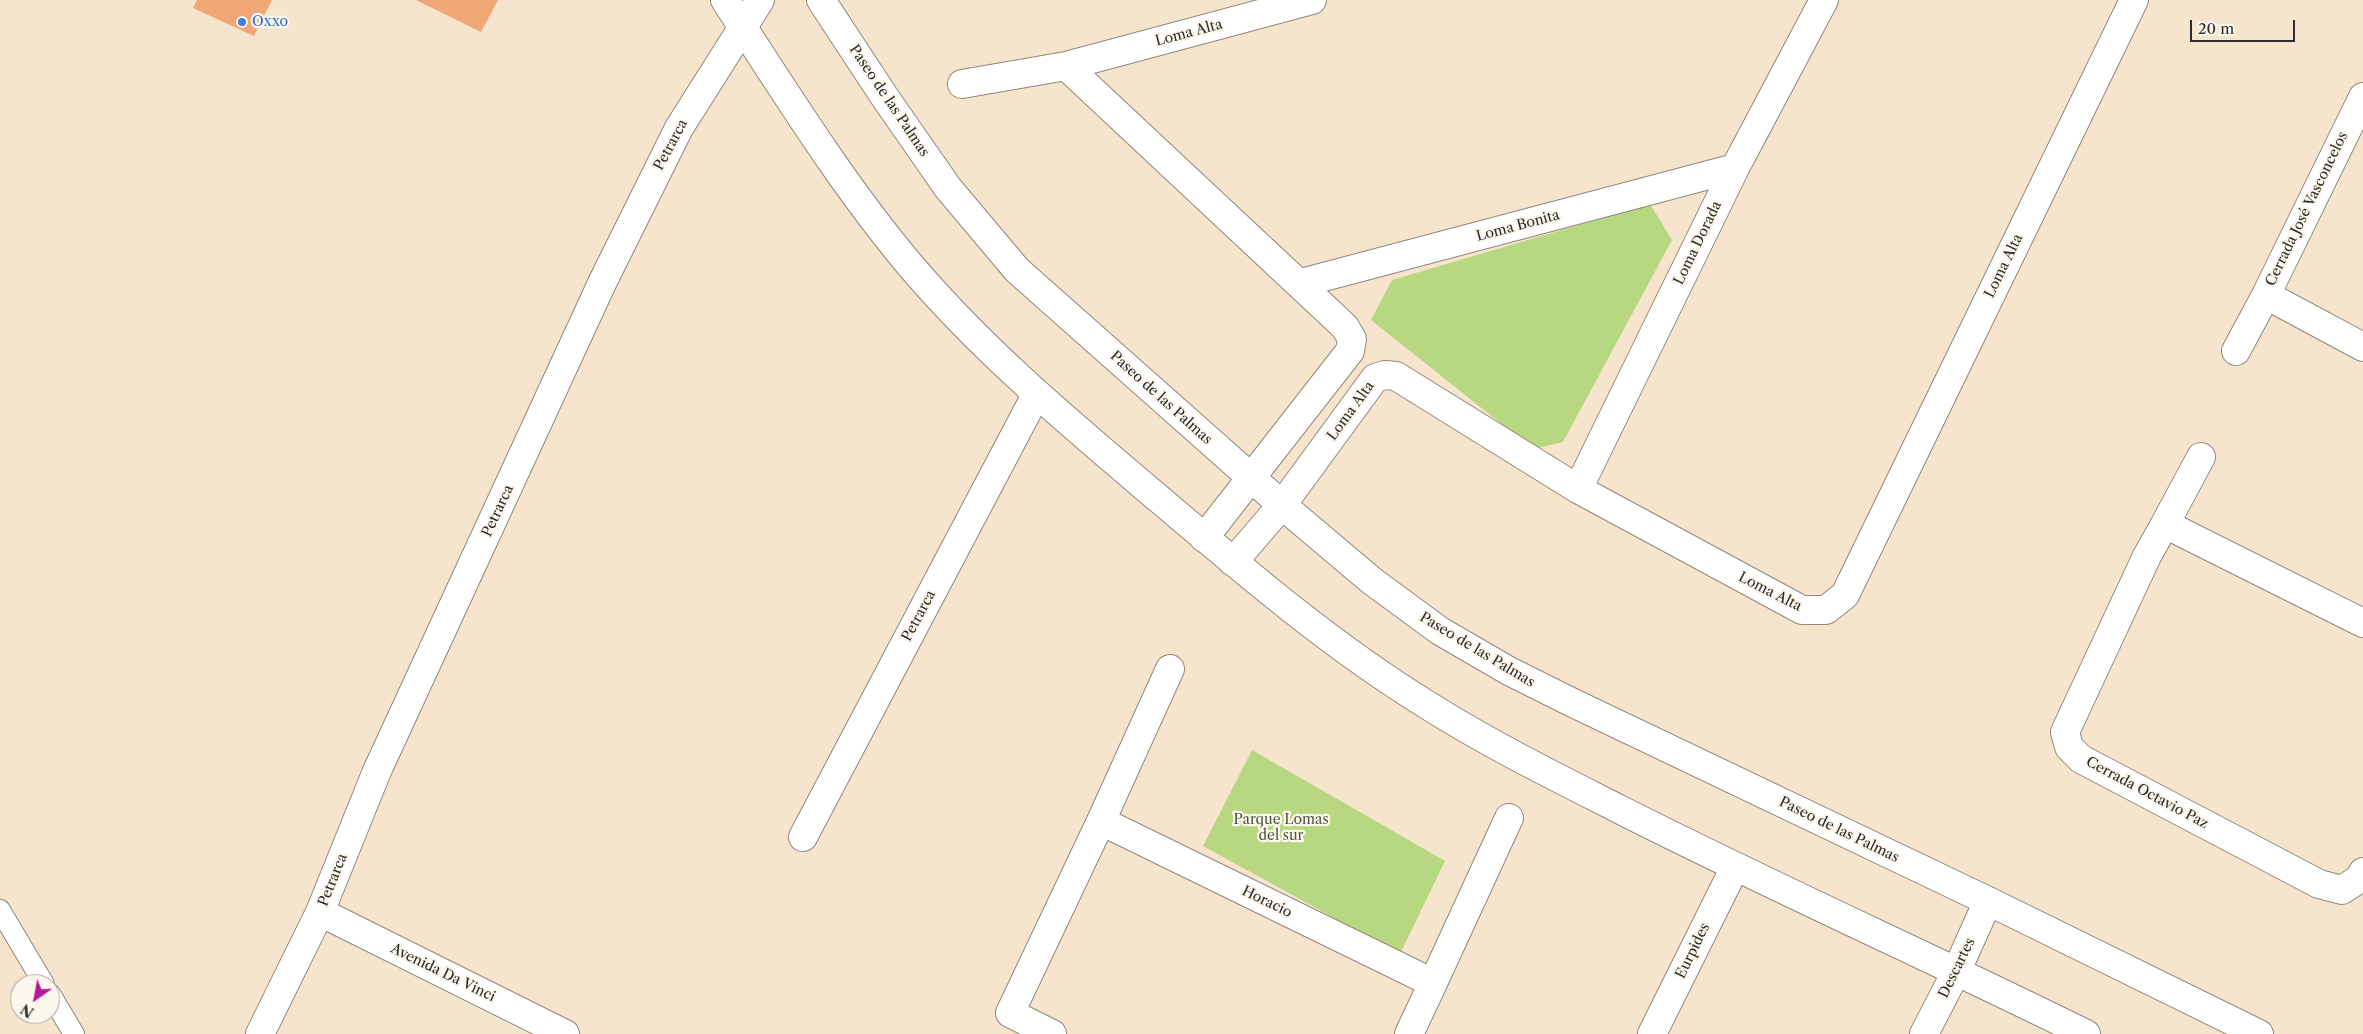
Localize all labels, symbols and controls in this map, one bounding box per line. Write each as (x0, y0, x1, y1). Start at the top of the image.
scale bar (2193, 10, 2298, 42)
place label: Oxxo (252, 14, 288, 30)
marker: Oxxo (236, 16, 248, 28)
street label: Loma Alta (1154, 16, 1224, 50)
text: 20 m (2198, 19, 2234, 38)
street label: Paseo de las Palmas (845, 42, 933, 160)
street label: Petrarca (651, 117, 691, 173)
street label: Cerrada José Vasconcelos (2262, 129, 2352, 289)
street label: Loma Dorada (1671, 198, 1725, 288)
street label: Loma Bonita (1474, 207, 1562, 245)
street label: Loma Alta (1981, 231, 2027, 301)
street label: Paseo de las Palmas (1107, 348, 1215, 448)
street label: Loma Alta (1324, 378, 1378, 444)
street label: Petrarca (479, 482, 517, 540)
street label: Loma Alta (1736, 569, 1804, 615)
street label: Petrarca (899, 588, 939, 644)
street label: Paseo de las Palmas (1416, 609, 1538, 691)
street label: Cerrada Octavio Paz (2083, 754, 2211, 832)
street label: Paseo de las Palmas (1776, 794, 1902, 866)
park label: Parque Lomas del sur (1233, 812, 1329, 844)
street label: Petrarca (315, 851, 351, 909)
street label: Horacio (1239, 883, 1295, 921)
street label: Eurpides (1672, 921, 1714, 981)
street label: Descartes (1935, 935, 1979, 1001)
street label: Avenida Da Vinci (388, 940, 498, 1006)
north arrow (10, 974, 60, 1024)
text: N (17, 1000, 37, 1022)

